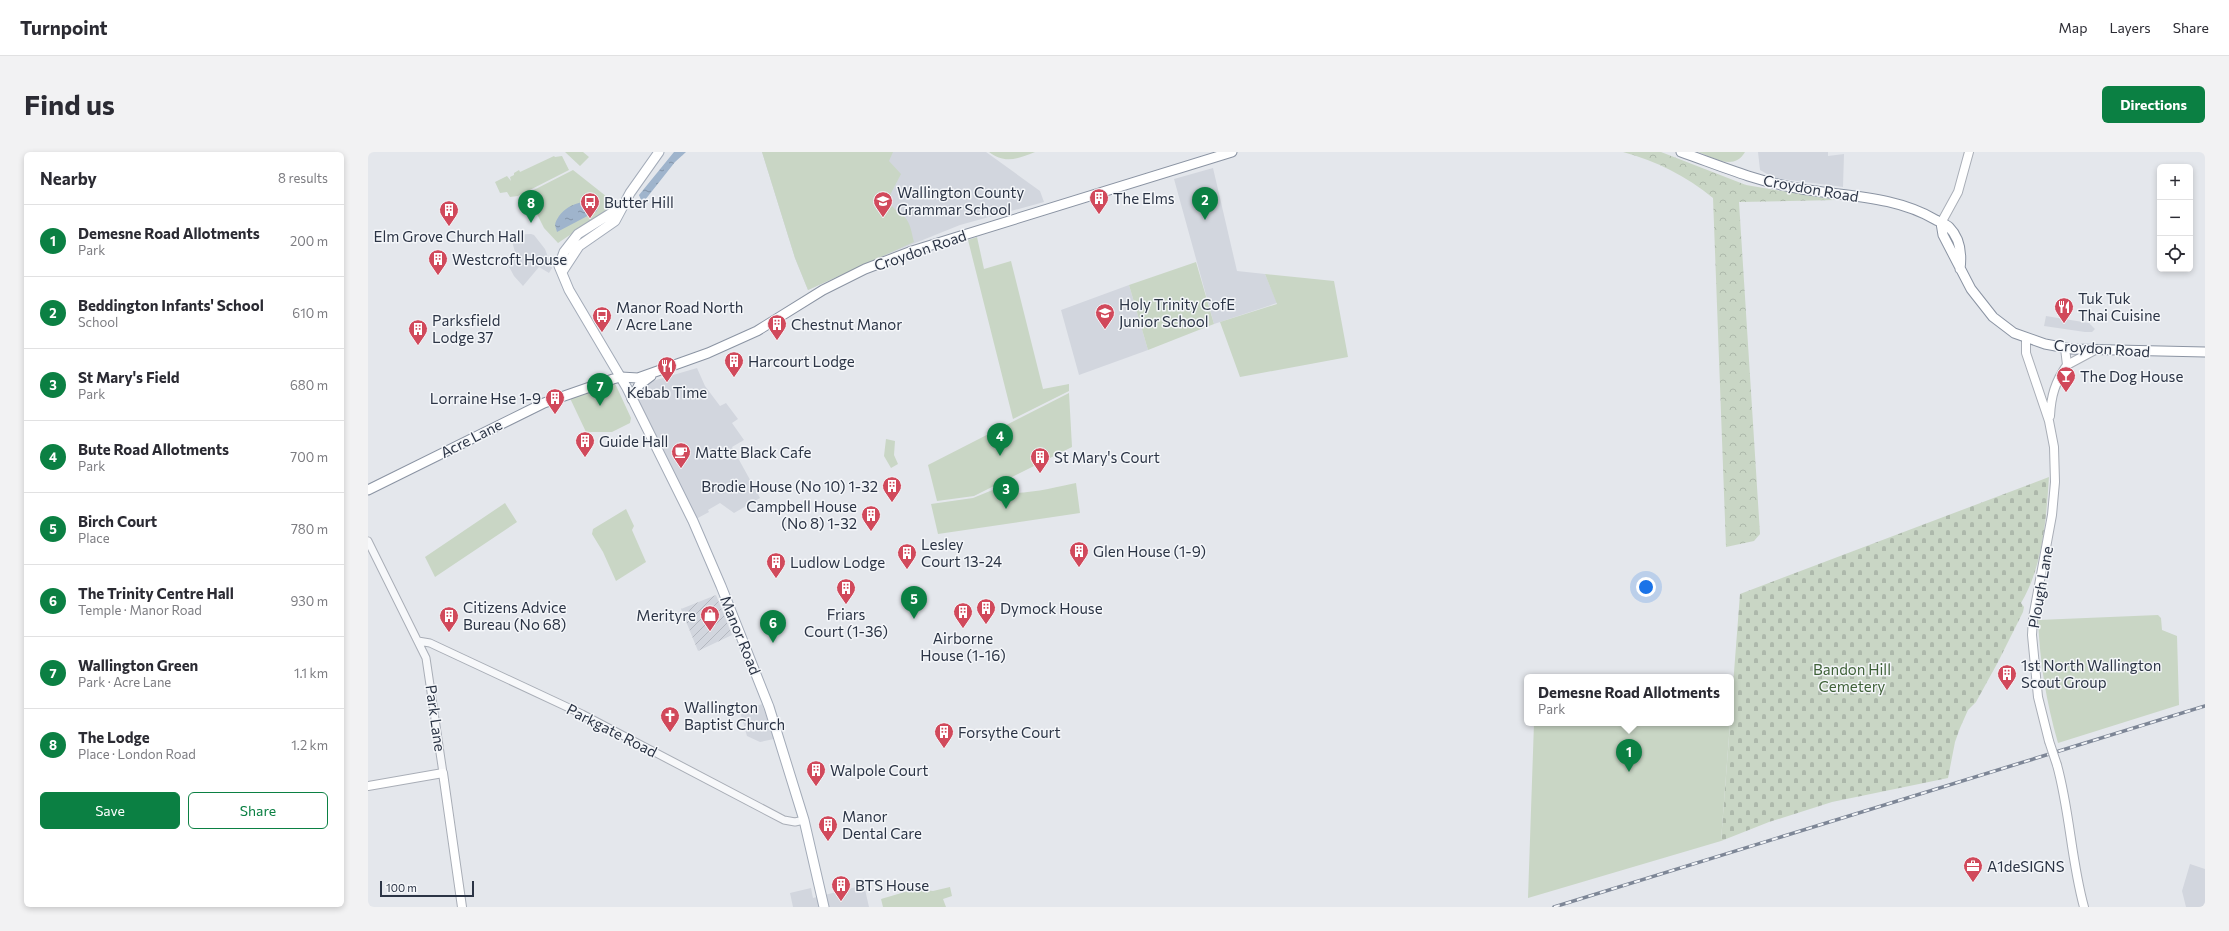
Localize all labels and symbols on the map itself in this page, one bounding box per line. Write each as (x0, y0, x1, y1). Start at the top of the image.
street label: Croydon Road (1762, 171, 1860, 205)
place label: Wallington County Grammar School (897, 183, 1024, 218)
building icon: The Elms (1088, 187, 1110, 215)
pin: 2 (1192, 187, 1218, 220)
place label: The Elms (1113, 189, 1175, 207)
pin: 8 (518, 190, 544, 223)
school or university icon: Wallington County Grammar School (872, 190, 894, 218)
bus stop icon: Butter Hill (579, 191, 601, 219)
place label: Butter Hill (604, 193, 674, 211)
building icon: Elm Grove Church Hall (438, 199, 460, 227)
street label: Croydon Road (871, 226, 969, 274)
place label: Elm Grove Church Hall (374, 227, 524, 245)
building icon: Westcroft House (427, 248, 449, 276)
place label: Westcroft House (452, 250, 567, 268)
place label: Tuk Tuk Thai Cuisine (2078, 289, 2161, 324)
place label: Holy Trinity CofE Junior School (1119, 295, 1235, 330)
restaurant icon: Tuk Tuk Thai Cuisine (2053, 296, 2075, 324)
place label: Manor Road North / Acre Lane (616, 298, 743, 333)
school or university icon: Holy Trinity CofE Junior School (1094, 302, 1116, 330)
bus stop icon: Manor Road North / Acre Lane (591, 305, 613, 333)
place label: Parksfield Lodge 37 (432, 311, 500, 346)
building icon: Chestnut Manor (766, 313, 788, 341)
place label: Chestnut Manor (791, 315, 902, 333)
building icon: Parksfield Lodge 37 (407, 318, 429, 346)
street label: Croydon Road (2053, 336, 2151, 360)
building icon: Harcourt Lodge (723, 350, 745, 378)
place label: Harcourt Lodge (748, 352, 855, 370)
restaurant icon: Kebab Time (656, 355, 678, 383)
bar icon: The Dog House (2055, 365, 2077, 393)
place label: The Dog House (2080, 367, 2183, 385)
pin: 7 (587, 373, 613, 406)
place label: Kebab Time (627, 383, 707, 401)
building icon: Lorraine Hse 1-9 (544, 387, 566, 415)
place label: Lorraine Hse 1-9 (430, 389, 541, 407)
street label: Acre Lane (437, 415, 505, 461)
pin: 4 (987, 423, 1013, 456)
building icon: Guide Hall (574, 430, 596, 458)
place label: Guide Hall (599, 432, 668, 450)
cafe icon: Matte Black Cafe (670, 441, 692, 469)
place label: Matte Black Cafe (695, 443, 811, 461)
building icon: St Mary's Court (1029, 446, 1051, 474)
place label: St Mary's Court (1054, 448, 1160, 466)
building icon: Brodie House (No 10) 1-32 (881, 475, 903, 503)
pin: 3 (993, 476, 1019, 509)
place label: Brodie House (No 10) 1-32 (701, 477, 878, 495)
place label: Campbell House (No 8) 1-32 (746, 497, 857, 532)
building icon: Campbell House (No 8) 1-32 (860, 504, 882, 532)
place label: Lesley Court 13-24 (921, 535, 1002, 570)
building icon: Glen House (1-9) (1068, 540, 1090, 568)
building icon: Lesley Court 13-24 (896, 542, 918, 570)
place label: Glen House (1-9) (1093, 542, 1206, 560)
street label: Plough Lane (2024, 544, 2056, 629)
building icon: Ludlow Lodge (765, 551, 787, 579)
place label: Ludlow Lodge (790, 553, 885, 571)
building icon: Friars Court (1-36) (835, 577, 857, 605)
your location (1636, 577, 1656, 597)
pin: 5 (901, 586, 927, 619)
street label: Manor Road (717, 593, 765, 677)
building icon: Dymock House (975, 597, 997, 625)
place label: Citizens Advice Bureau (No 68) (463, 598, 566, 633)
place label: Dymock House (1000, 599, 1103, 617)
building icon: Airborne House (1-16) (952, 601, 974, 629)
shop icon: Merityre (699, 604, 721, 632)
building icon: Citizens Advice Bureau (No 68) (438, 605, 460, 633)
place label: Friars Court (1-36) (804, 605, 888, 640)
place label: Merityre (636, 606, 696, 624)
pin: 6 (760, 610, 786, 643)
place label: Airborne House (1-16) (920, 629, 1006, 664)
place label: 1st North Wallington Scout Group (2021, 656, 2161, 691)
park label: Bandon Hill Cemetery (1813, 660, 1891, 695)
building icon: 1st North Wallington Scout Group (1996, 663, 2018, 691)
street label: Park Lane (422, 683, 450, 753)
place label: Wallington Baptist Church (684, 698, 785, 733)
street label: Parkgate Road (564, 699, 660, 761)
church icon: Wallington Baptist Church (659, 705, 681, 733)
building icon: Forsythe Court (933, 721, 955, 749)
place label: Forsythe Court (958, 723, 1061, 741)
pin: 1 (1616, 739, 1642, 772)
building icon: Walpole Court (805, 759, 827, 787)
place label: Walpole Court (830, 761, 928, 779)
place label: Manor Dental Care (842, 807, 922, 842)
building icon: Manor Dental Care (817, 814, 839, 842)
office icon: A1deSIGNS (1962, 855, 1984, 883)
place label: A1deSIGNS (1987, 857, 2065, 875)
building icon: BTS House (830, 874, 852, 902)
place label: BTS House (855, 876, 929, 894)
scale bar (380, 879, 474, 898)

